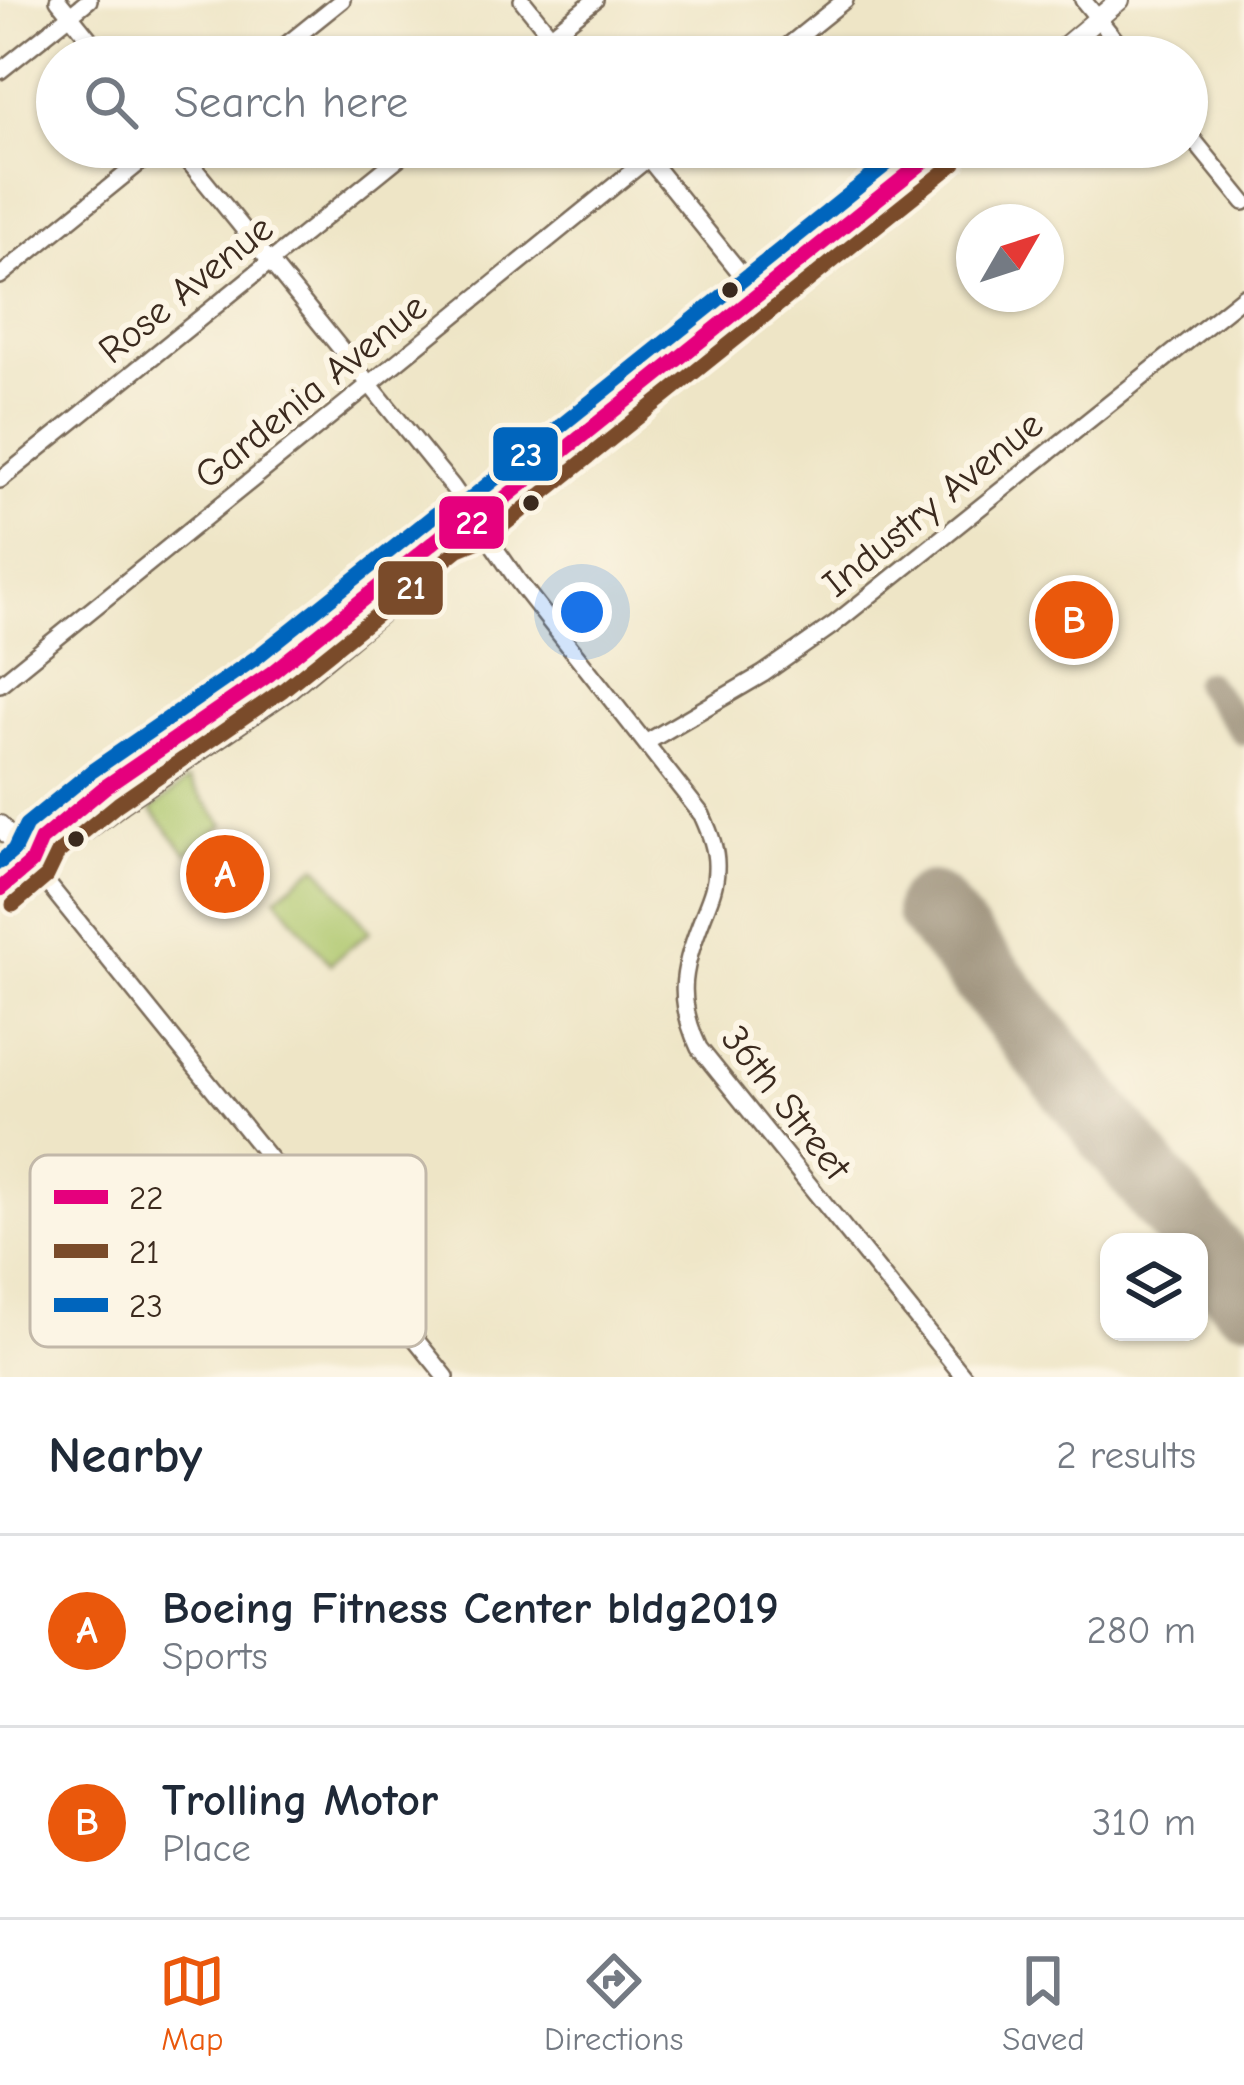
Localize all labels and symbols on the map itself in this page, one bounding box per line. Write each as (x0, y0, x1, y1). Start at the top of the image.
north arrow (956, 204, 1064, 312)
street label: Rose Avenue (90, 205, 282, 373)
unlabelled marker (719, 279, 741, 301)
street label: Gardenia Avenue (186, 284, 436, 498)
street label: Industry Avenue (814, 402, 1052, 606)
line badge: 23 (491, 425, 560, 483)
text: 23 (510, 436, 542, 474)
unlabelled marker (520, 492, 542, 514)
line badge: 22 (437, 494, 506, 551)
text: 22 (456, 504, 488, 542)
line badge: 21 (376, 559, 445, 617)
text: 21 (396, 569, 426, 607)
pin: B (1035, 575, 1113, 665)
your location (552, 582, 612, 642)
unlabelled marker (65, 828, 87, 850)
pin: A (186, 829, 264, 919)
street label: 36th Street (712, 1017, 861, 1191)
legend (30, 1155, 426, 1347)
text: 22 (129, 1179, 164, 1217)
text: 21 (129, 1233, 159, 1271)
text: 23 (129, 1287, 163, 1325)

